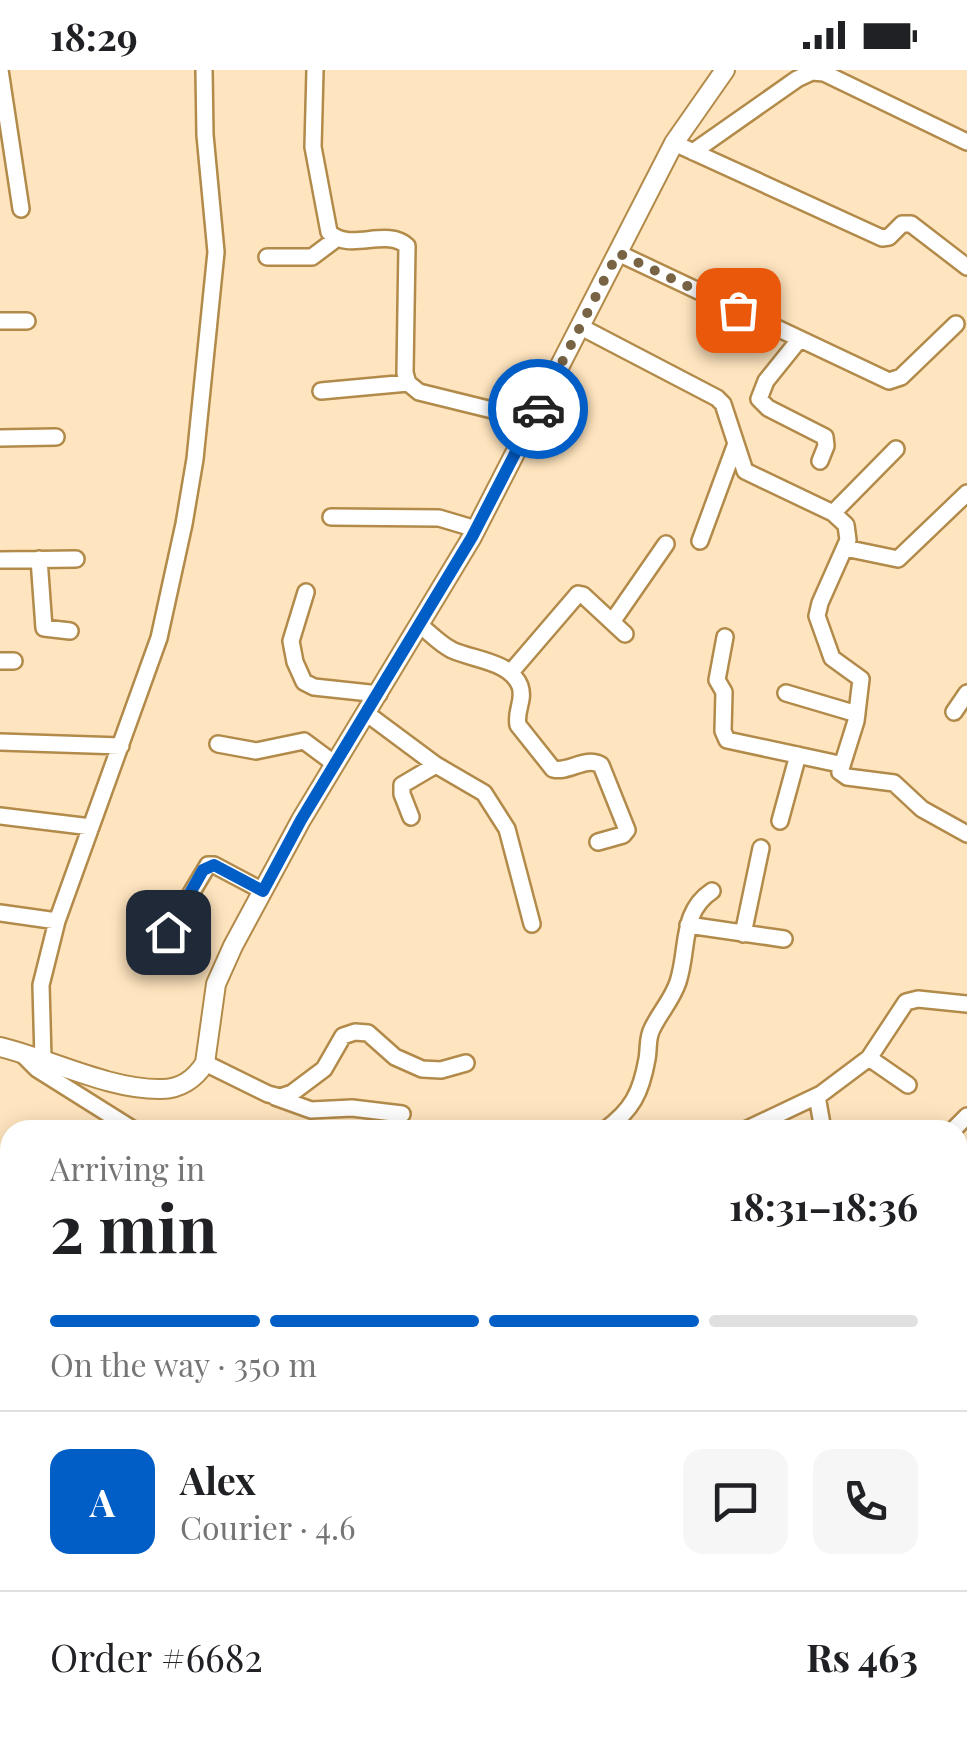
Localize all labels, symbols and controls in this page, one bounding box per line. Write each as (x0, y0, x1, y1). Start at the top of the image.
text: 18:29 (50, 10, 138, 61)
pin (696, 268, 781, 353)
icon: bag (711, 283, 766, 338)
courier (488, 359, 588, 459)
icon: car (511, 382, 566, 437)
pin (126, 890, 211, 975)
icon: home (141, 905, 196, 960)
text: Arriving in (50, 1146, 205, 1189)
text: 18:31–18:36 (729, 1180, 918, 1231)
text: 2 min (50, 1183, 218, 1269)
text: On the way · 350 m (50, 1342, 317, 1385)
button: chat (683, 1449, 788, 1554)
button: phone (813, 1449, 918, 1554)
text: Alex (180, 1454, 256, 1505)
text: A (90, 1476, 115, 1527)
text: Courier · 4.6 (180, 1505, 356, 1548)
text: Order #6682 (50, 1631, 263, 1682)
text: Rs 463 (806, 1631, 918, 1682)

